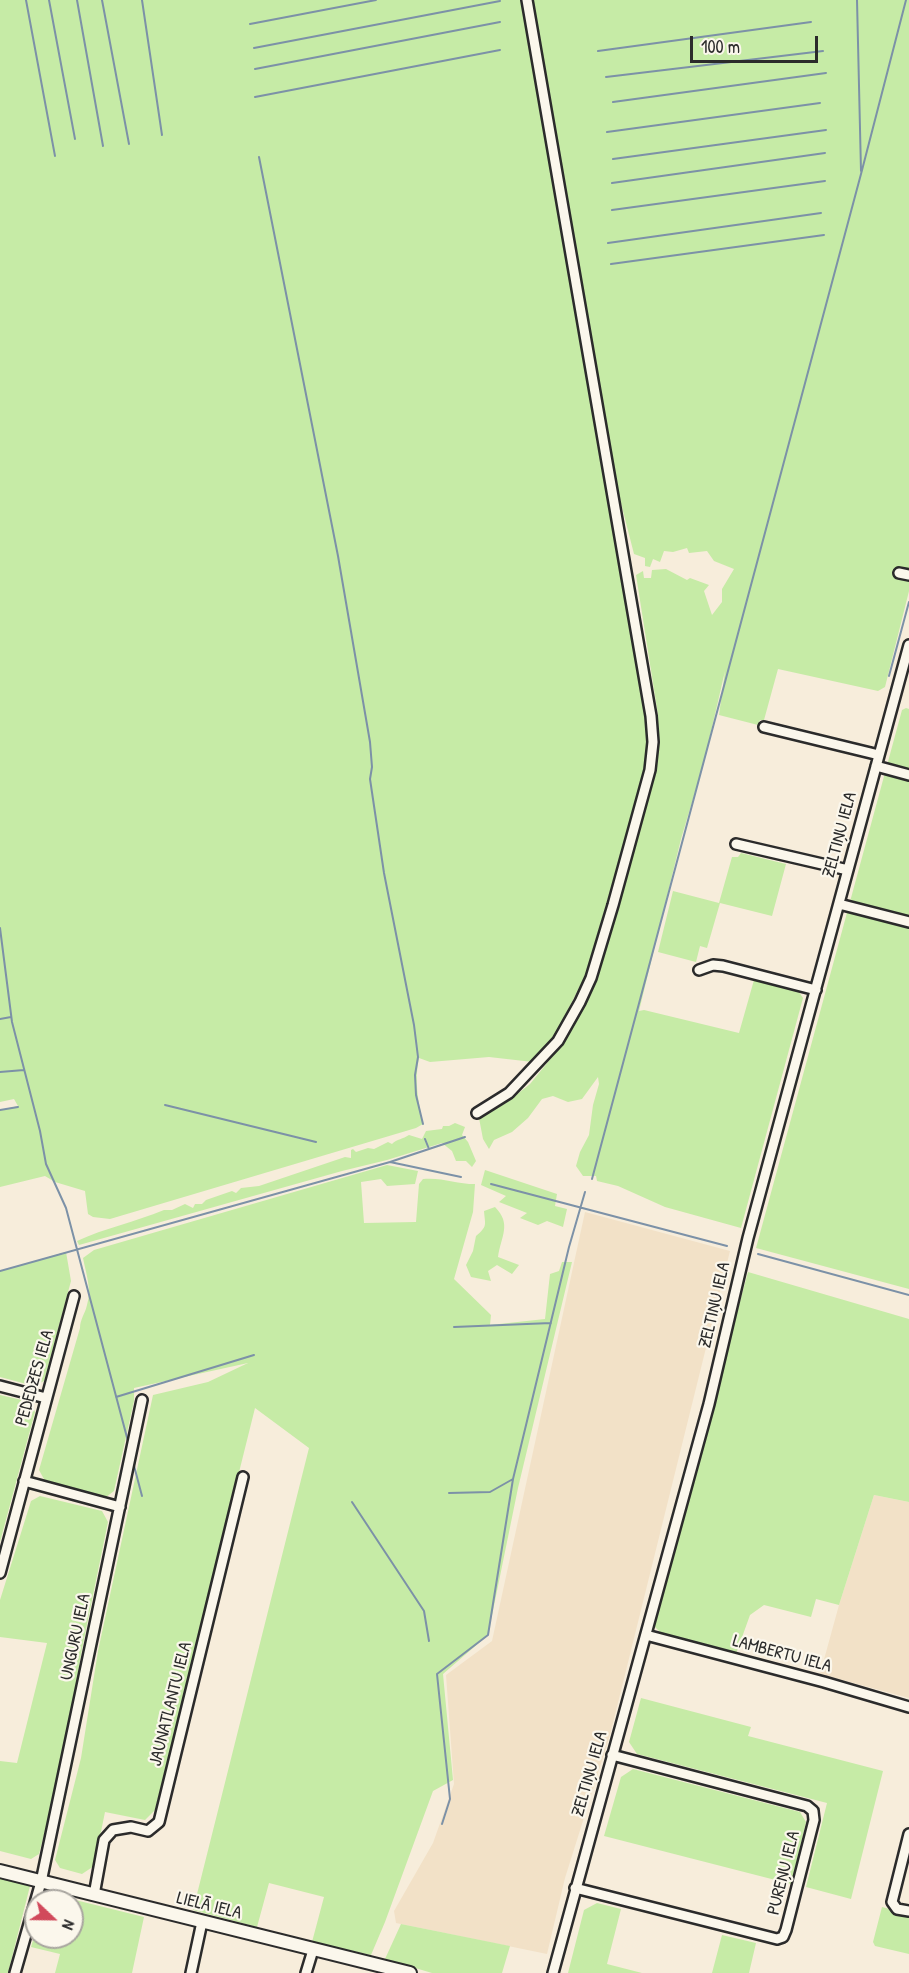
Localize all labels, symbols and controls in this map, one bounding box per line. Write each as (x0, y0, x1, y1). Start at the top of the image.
scale bar (693, 24, 820, 62)
text: 100 m (701, 34, 740, 59)
street label: ZELTIŅU IELA (818, 790, 862, 880)
street label: ZELTIŅU IELA (695, 1260, 735, 1350)
street label: PEDEDZES IELA (11, 1328, 59, 1428)
street label: UNGURU IELA (56, 1592, 96, 1682)
street label: LAMBERTU IELA (730, 1630, 834, 1678)
street label: JAUNATLANTU IELA (145, 1640, 197, 1768)
street label: ZELTIŅU IELA (568, 1729, 612, 1819)
street label: PUREŅU IELA (763, 1829, 805, 1917)
street label: LIELĀ IELA (174, 1888, 244, 1924)
north arrow (24, 1889, 84, 1949)
text: N (57, 1917, 81, 1933)

